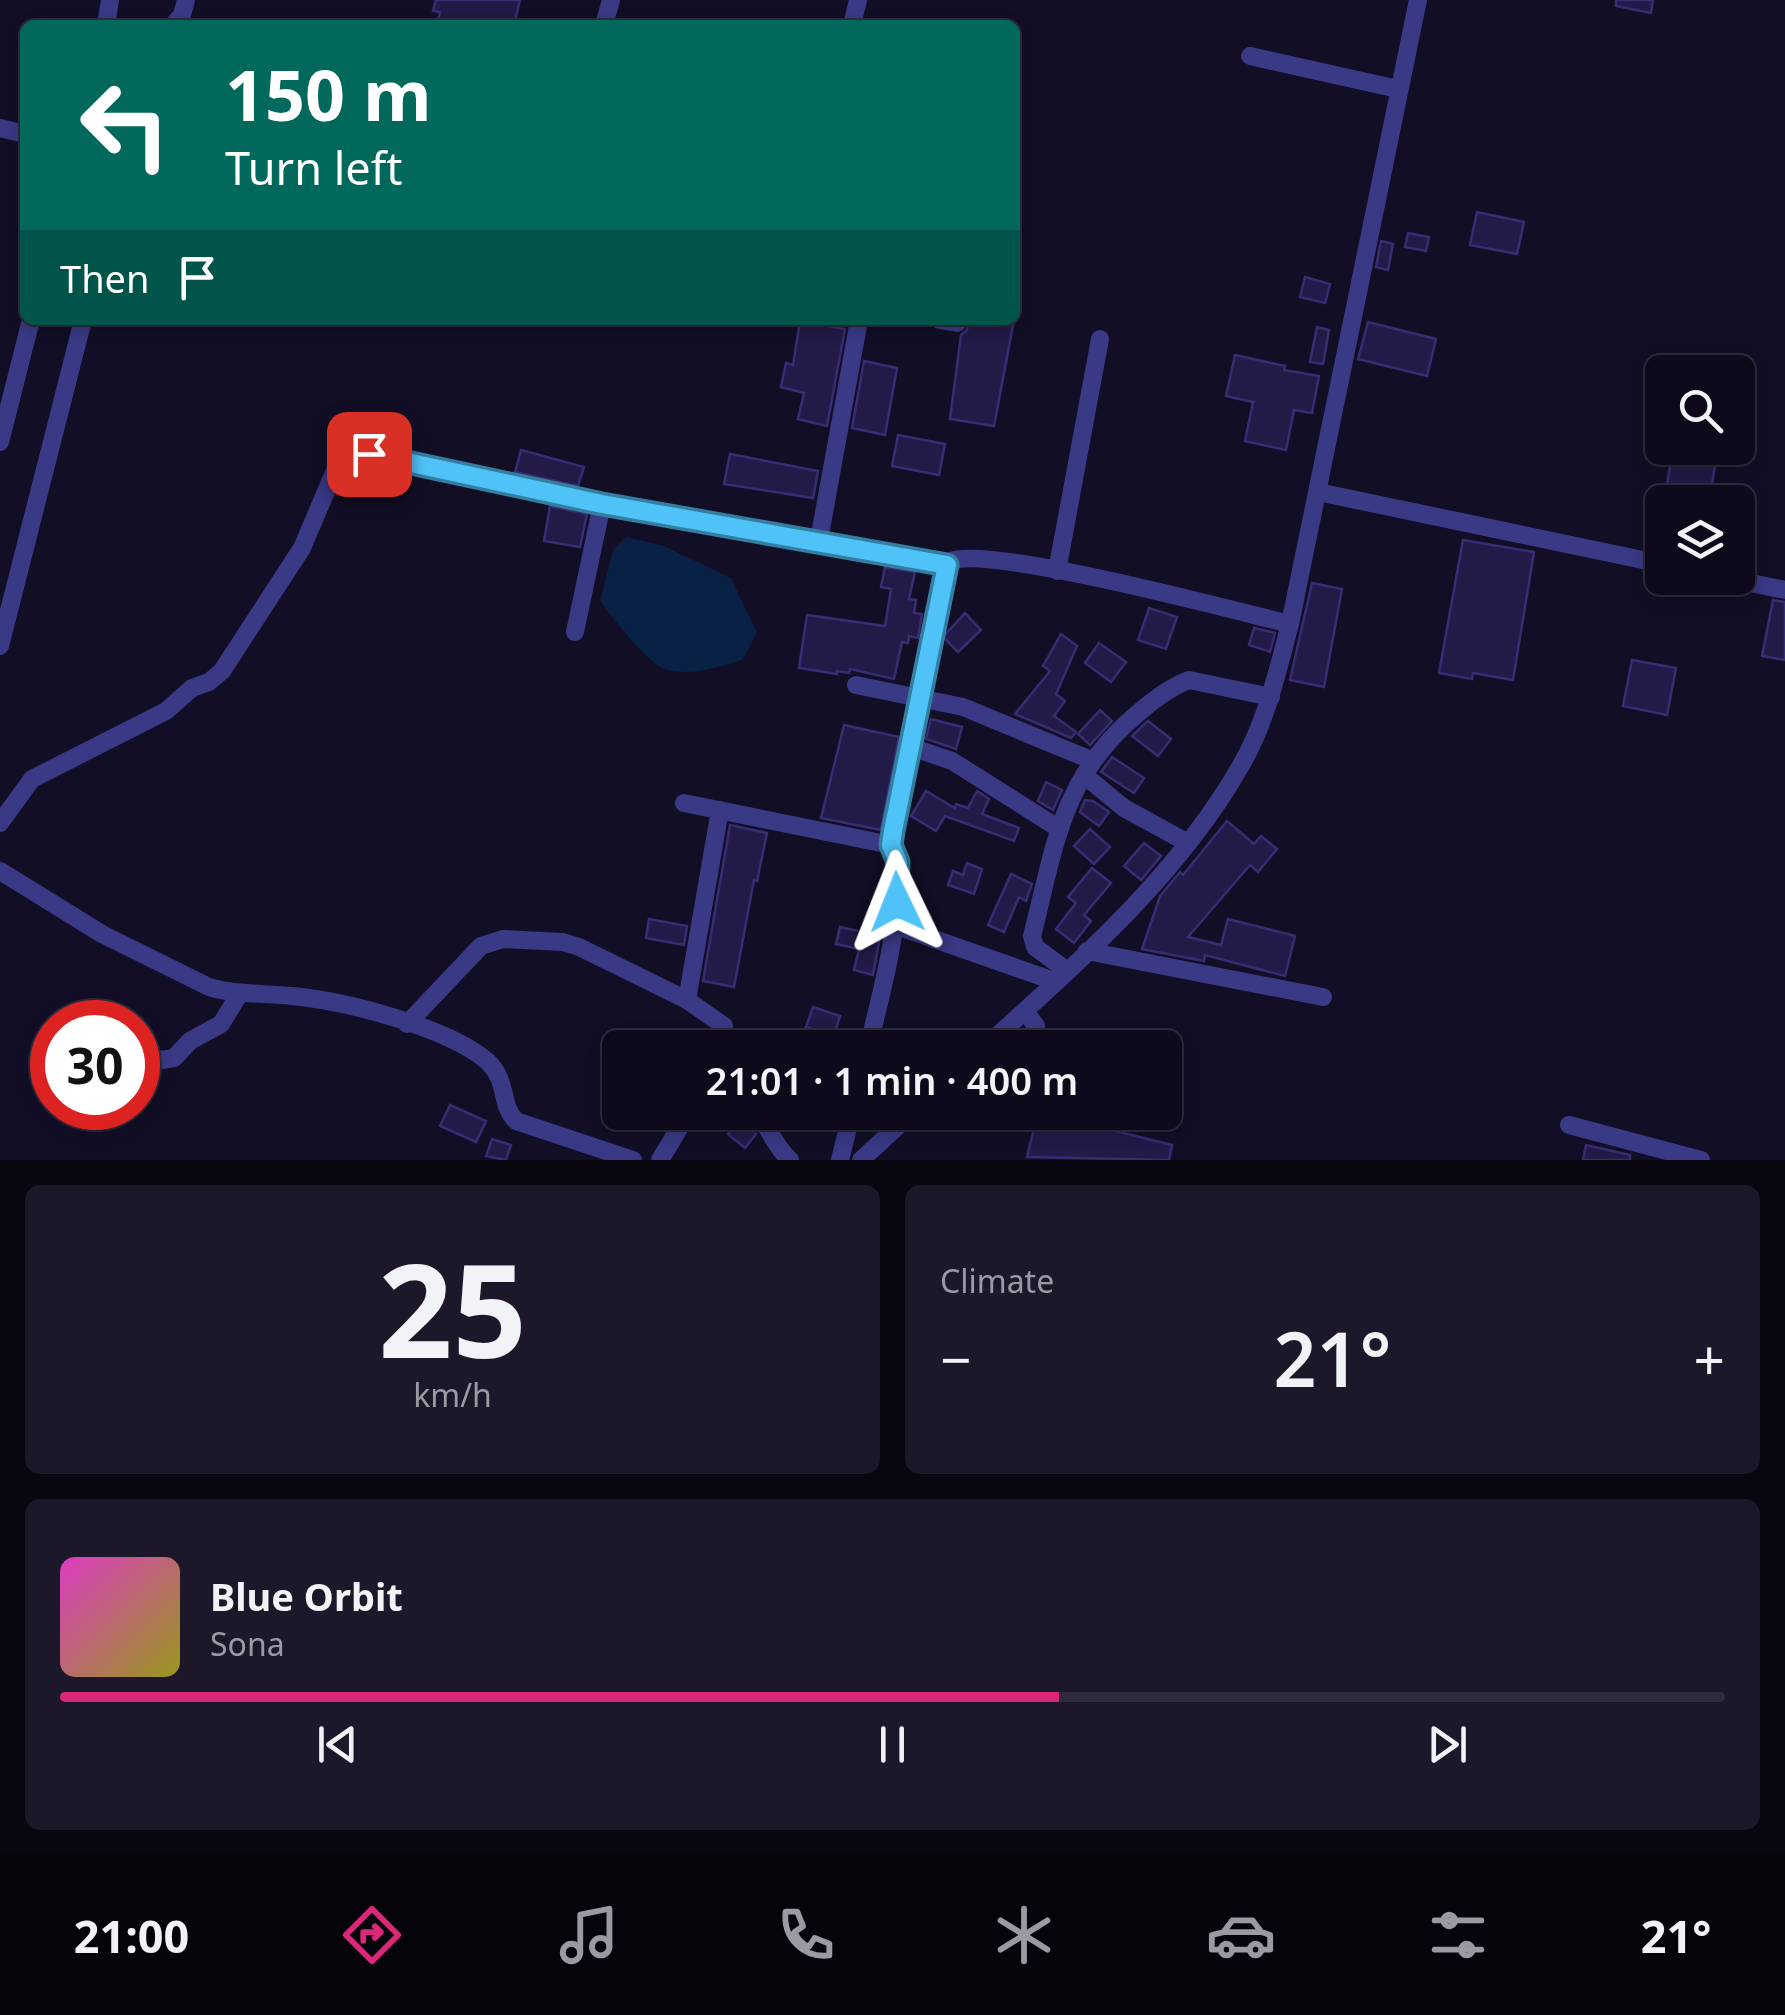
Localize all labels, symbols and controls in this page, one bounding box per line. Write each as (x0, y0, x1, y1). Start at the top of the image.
text: 150 m (225, 46, 432, 142)
icon: left (60, 60, 190, 190)
text: Turn left (225, 137, 402, 198)
icon: arrive (170, 250, 225, 305)
text: Then (60, 252, 150, 304)
map controls (1645, 355, 1755, 595)
button: search (1645, 355, 1755, 465)
pin (327, 412, 412, 497)
icon: arrive (342, 427, 397, 482)
button: layers (1645, 485, 1755, 595)
position arrow (845, 850, 949, 954)
speed limit sign: 30 (30, 1000, 160, 1130)
text: 21:01 · 1 min · 400 m (706, 1054, 1078, 1106)
text: 25 (378, 1219, 527, 1396)
text: Climate (940, 1259, 1054, 1302)
text: 21° (1274, 1307, 1391, 1409)
text: − (940, 1321, 971, 1396)
text: + (1694, 1321, 1725, 1396)
text: km/h (413, 1373, 492, 1416)
text: Blue Orbit (210, 1570, 403, 1622)
text: Sona (210, 1622, 285, 1665)
icon: previous (310, 1717, 365, 1772)
icon: pause (865, 1717, 920, 1772)
icon: next (1420, 1717, 1475, 1772)
icon: directions (337, 1900, 407, 1970)
icon: music (554, 1900, 624, 1970)
icon: phone (771, 1900, 841, 1970)
icon: climate (989, 1900, 1059, 1970)
icon: car (1206, 1900, 1276, 1970)
icon: filters (1423, 1900, 1493, 1970)
text: 21:00 (74, 1905, 189, 1966)
text: 21° (1641, 1905, 1711, 1966)

